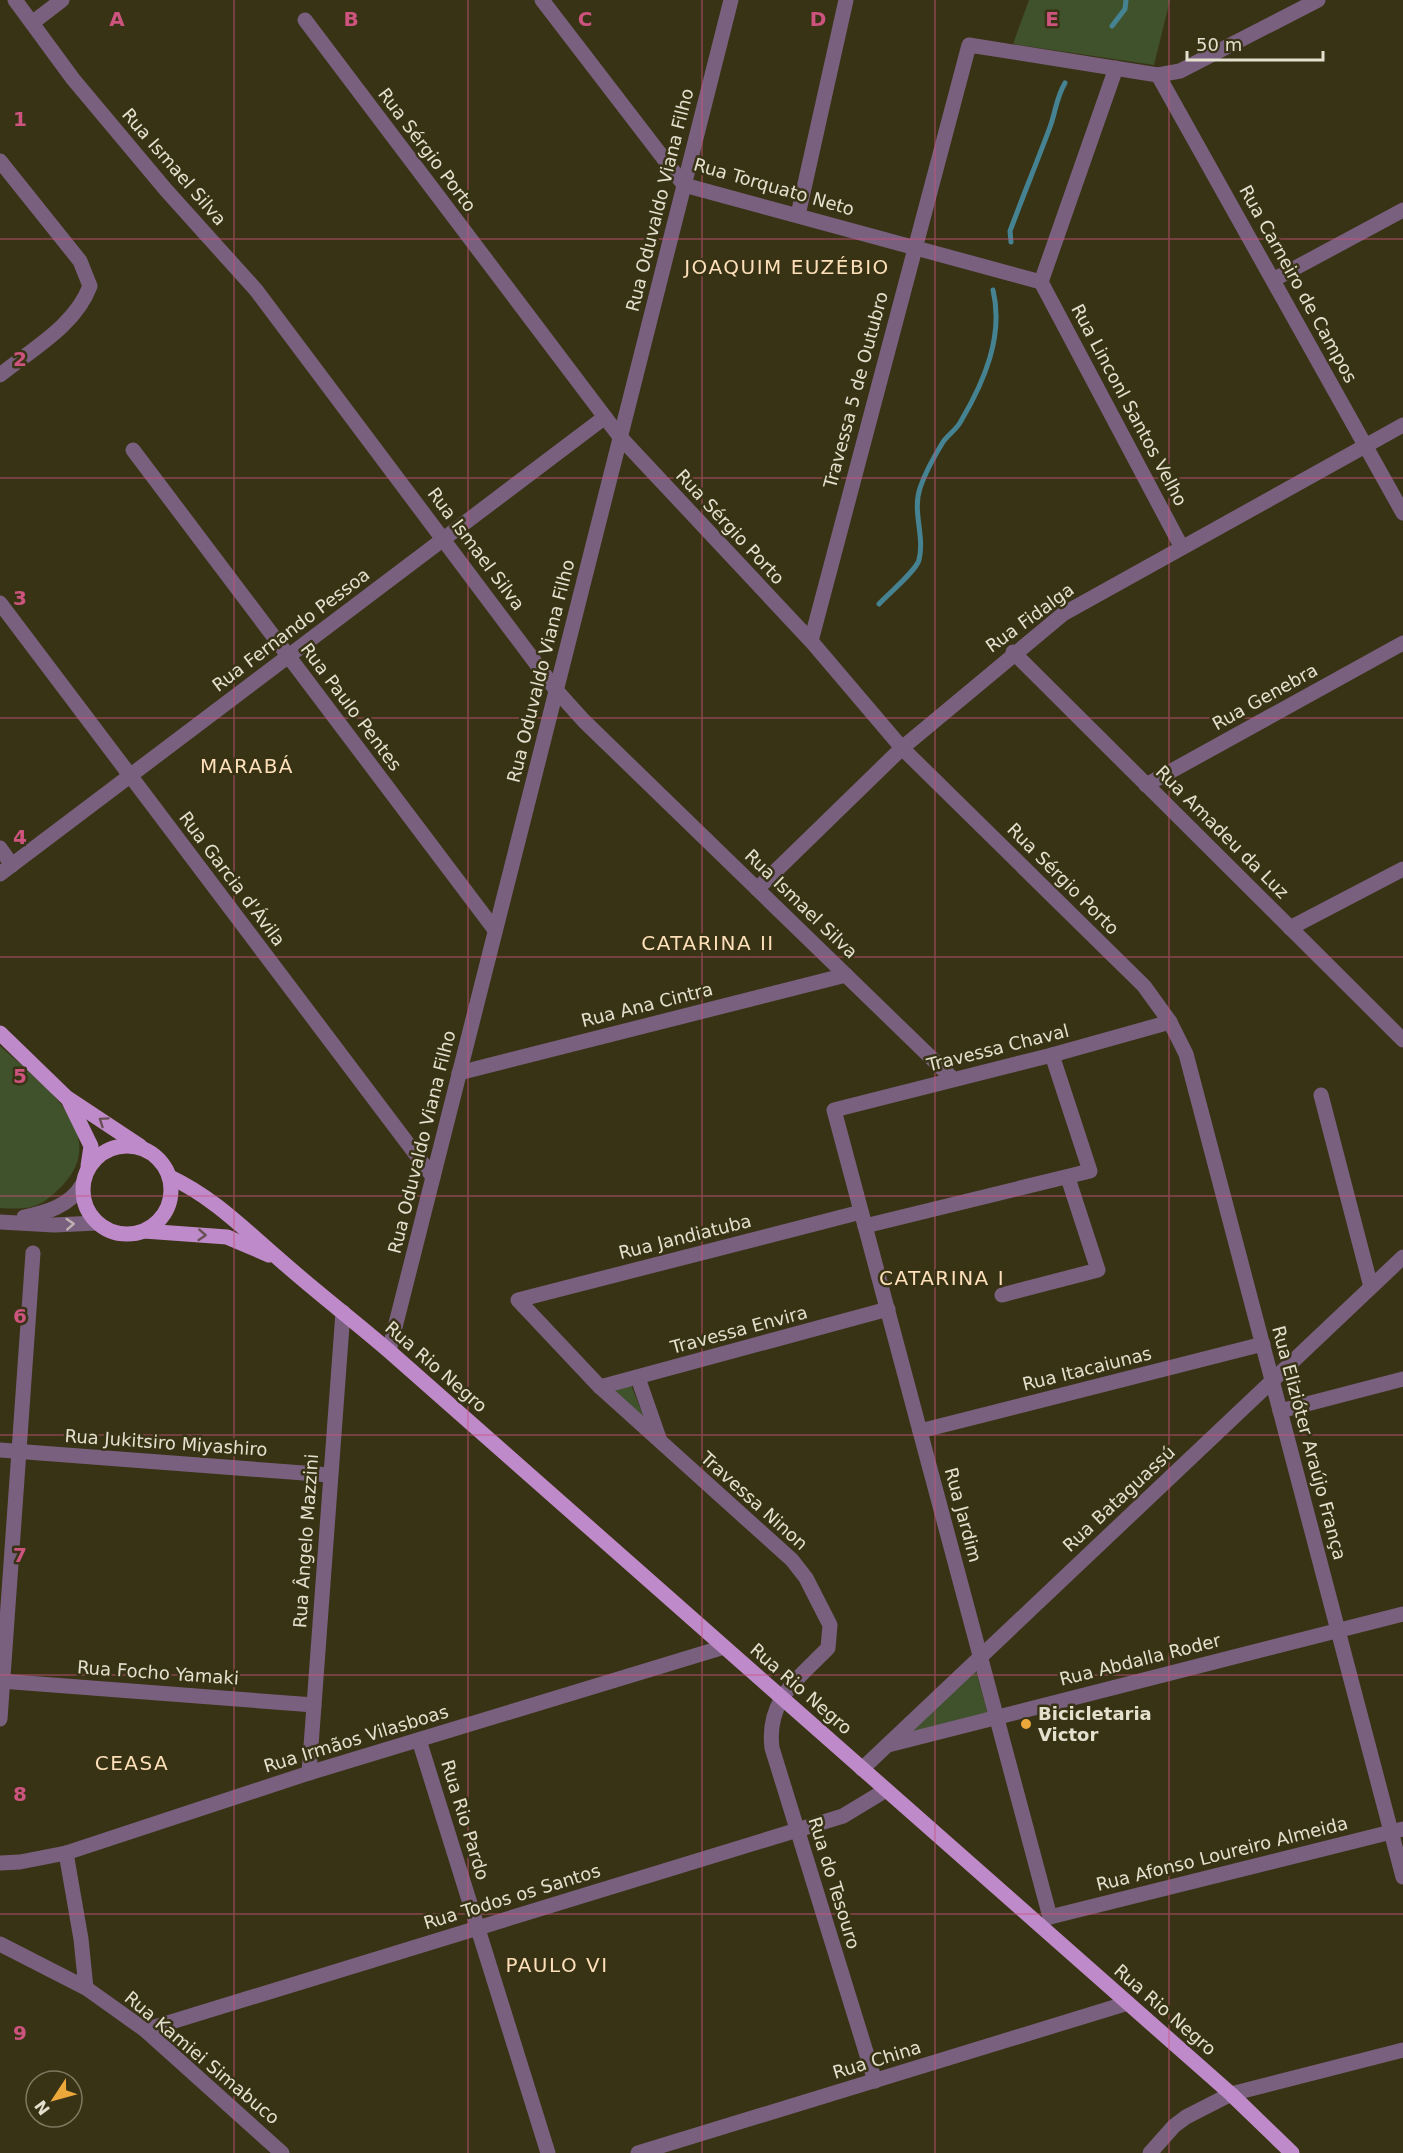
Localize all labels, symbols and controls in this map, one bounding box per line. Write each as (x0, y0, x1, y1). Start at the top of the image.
text: A (109, 7, 125, 31)
text: B (343, 7, 359, 31)
text: C (578, 7, 592, 31)
text: D (810, 7, 826, 31)
text: E (1045, 7, 1059, 31)
scale bar (1187, 24, 1324, 62)
text: 50 m (1196, 34, 1242, 55)
street label: Rua Sérgio Porto (374, 84, 481, 216)
street label: Rua Oduvaldo Viana Filho (622, 86, 697, 314)
street label: Rua Ismael Silva (118, 104, 231, 229)
text: 1 (13, 107, 27, 131)
street label: Rua Torquato Neto (691, 154, 857, 220)
street label: Rua Carneiro de Campos (1235, 181, 1362, 386)
district label: JOAQUIM EUZÉBIO (682, 255, 890, 279)
street label: Travessa 5 de Outubro (819, 289, 892, 492)
street label: Rua Linconl Santos Velho (1067, 300, 1192, 509)
text: 2 (13, 347, 27, 371)
street label: Rua Sérgio Porto (672, 465, 789, 588)
street label: Rua Ismael Silva (423, 483, 529, 614)
street label: Rua Oduvaldo Viana Filho (503, 557, 578, 785)
street label: Rua Fernando Pessoa (208, 564, 373, 696)
street label: Rua Fidalga (982, 579, 1078, 657)
text: 3 (13, 586, 27, 610)
street label: Rua Paulo Pentes (297, 639, 406, 775)
street label: Rua Genebra (1208, 659, 1321, 734)
district label: MARABÁ (200, 754, 294, 778)
street label: Rua Amadeu da Luz (1152, 761, 1293, 902)
street label: Rua Garcia d'Ávila (175, 807, 290, 950)
street label: Rua Sérgio Porto (1003, 818, 1124, 939)
text: 4 (13, 825, 27, 849)
street label: Rua Ismael Silva (741, 845, 862, 963)
district label: CATARINA II (641, 931, 775, 955)
street label: Rua Ana Cintra (579, 978, 715, 1031)
street label: Travessa Chaval (924, 1020, 1071, 1076)
street label: Rua Oduvaldo Viana Filho (384, 1028, 459, 1256)
text: 5 (13, 1064, 27, 1088)
one-way arrow (99, 1117, 109, 1129)
street label: Rua Jandiatuba (616, 1210, 753, 1263)
one-way arrow (65, 1218, 74, 1231)
one-way arrow (198, 1228, 207, 1241)
district label: CATARINA I (879, 1266, 1005, 1290)
street label: Travessa Envira (667, 1301, 810, 1358)
text: 6 (13, 1304, 27, 1328)
street label: Rua Rio Negro (381, 1317, 492, 1417)
street label: Rua Elizióter Araújo França (1268, 1323, 1351, 1562)
street label: Rua Itacaiunas (1020, 1342, 1154, 1395)
street label: Rua Jukitsiro Miyashiro (64, 1425, 268, 1460)
street label: Rua Bataguassú (1058, 1441, 1179, 1556)
street label: Travessa Ninon (696, 1447, 812, 1554)
street label: Rua Ângelo Mazzini (289, 1453, 322, 1629)
street label: Rua Jardim (941, 1465, 986, 1565)
text: 7 (13, 1543, 27, 1567)
street label: Rua Abdalla Roder (1057, 1629, 1223, 1690)
street label: Rua Rio Negro (746, 1639, 857, 1739)
street label: Rua Focho Yamaki (76, 1656, 240, 1689)
street label: Rua Irmãos Vilasboas (261, 1700, 451, 1777)
place label: Bicicletaria Victor (1038, 1703, 1152, 1745)
marker: Bicicletaria Victor (1019, 1717, 1033, 1731)
district label: CEASA (95, 1751, 169, 1775)
street label: Rua Rio Pardo (437, 1757, 494, 1883)
text: 8 (13, 1782, 27, 1806)
street label: Rua Afonso Loureiro Almeida (1094, 1812, 1350, 1895)
street label: Rua do Tesouro (804, 1814, 865, 1951)
street label: Rua Todos os Santos (421, 1860, 603, 1933)
district label: PAULO VI (505, 1953, 609, 1977)
street label: Rua Rio Negro (1110, 1960, 1221, 2060)
street label: Rua Kamiei Simabuco (121, 1987, 284, 2128)
text: 9 (13, 2021, 27, 2045)
street label: Rua China (830, 2036, 924, 2083)
north arrow (24, 2069, 84, 2129)
text: N (31, 2097, 54, 2119)

